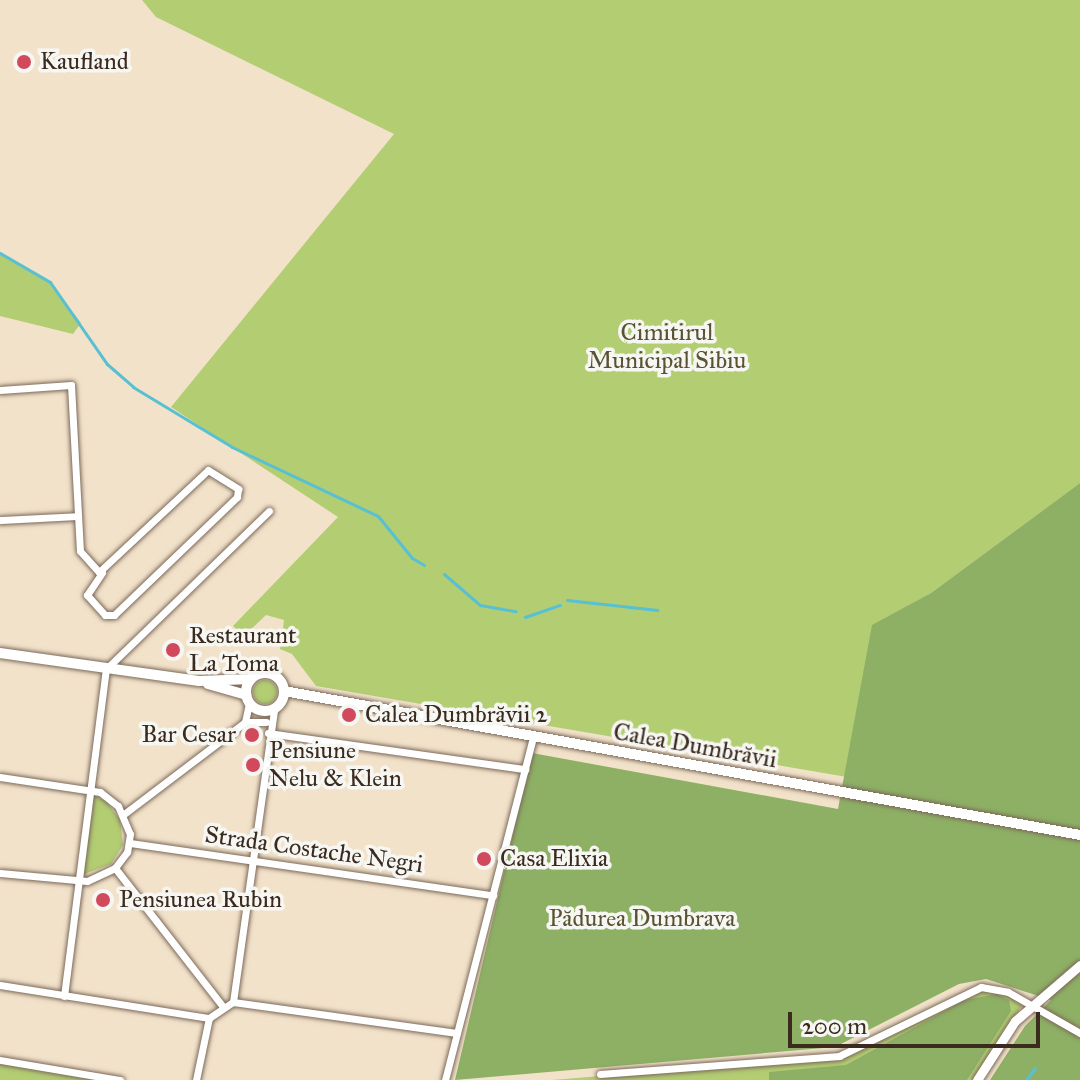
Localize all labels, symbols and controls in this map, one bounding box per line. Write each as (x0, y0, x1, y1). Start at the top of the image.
place label: Kaufland (40, 48, 129, 76)
marker: Kaufland (15, 53, 33, 71)
park label: Cimitirul Municipal Sibiu (588, 319, 746, 375)
place label: Restaurant La Toma (189, 622, 296, 678)
marker: Restaurant La Toma (164, 641, 182, 659)
place label: Calea Dumbrăvii 2 (365, 701, 547, 729)
marker: Calea Dumbrăvii 2 (340, 706, 358, 724)
street label: Calea Dumbrăvii (611, 717, 779, 775)
place label: Bar Cesar (142, 721, 236, 749)
marker: Bar Cesar (243, 726, 261, 744)
place label: Pensiune Nelu & Klein (269, 737, 402, 793)
marker: Pensiune Nelu & Klein (244, 756, 262, 774)
street label: Strada Costache Negri (203, 820, 425, 880)
place label: Casa Elixia (500, 845, 608, 873)
marker: Casa Elixia (475, 850, 493, 868)
place label: Pensiunea Rubin (119, 886, 282, 914)
marker: Pensiunea Rubin (94, 891, 112, 909)
park label: Pădurea Dumbrava (549, 905, 735, 933)
scale bar (792, 996, 1044, 1046)
text: 200 m (802, 1011, 867, 1041)

